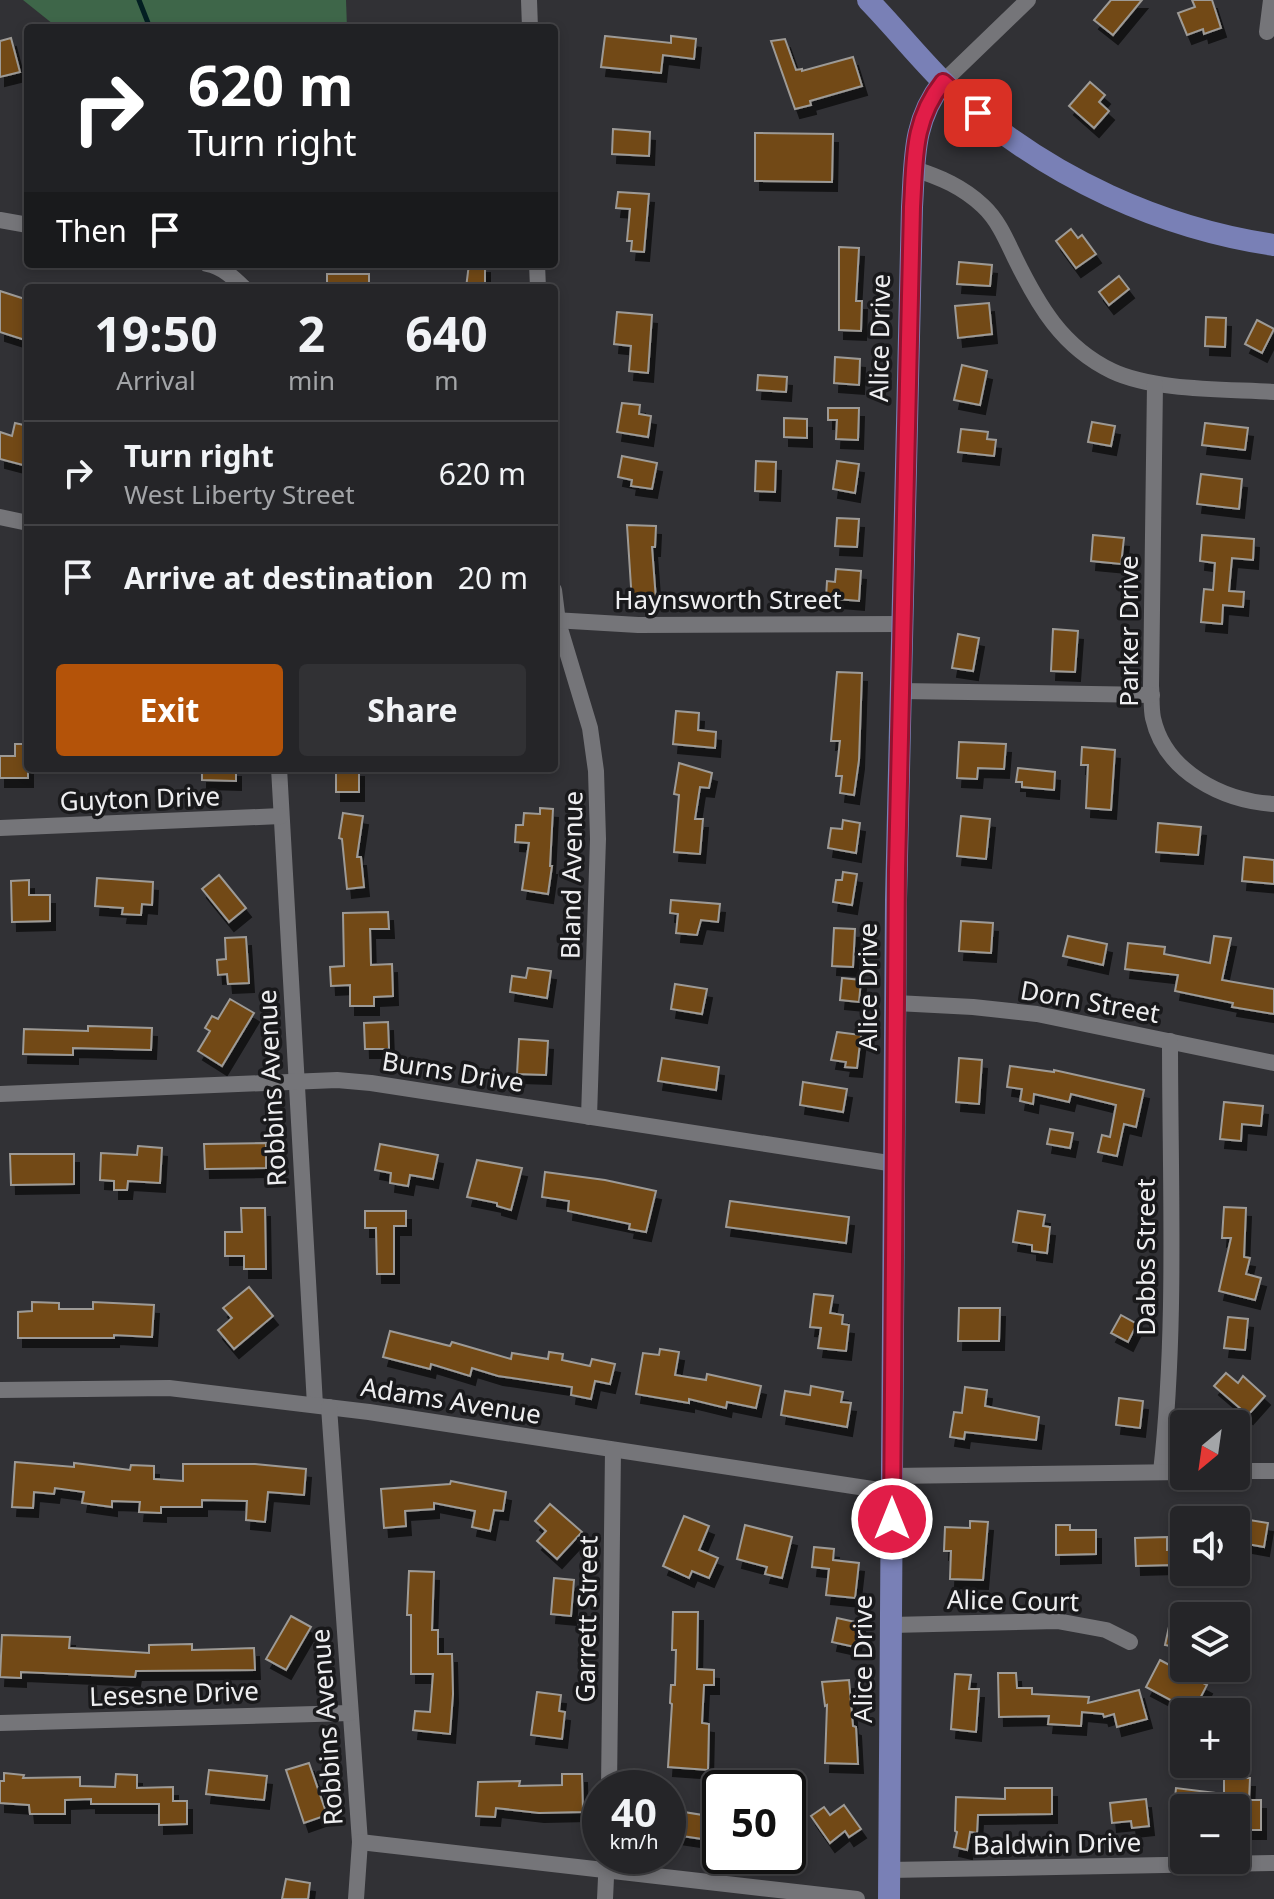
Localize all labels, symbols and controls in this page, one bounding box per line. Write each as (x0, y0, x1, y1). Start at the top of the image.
text: 620 m (188, 46, 353, 122)
icon: right (56, 56, 160, 160)
pin (944, 79, 1012, 147)
icon: arrive (956, 91, 1000, 135)
text: Turn right (188, 118, 356, 167)
icon: arrive (143, 208, 187, 252)
text: Then (56, 210, 127, 251)
street label: Alice Drive (860, 274, 898, 402)
text: 19:50 (94, 301, 218, 366)
text: 2 (298, 301, 325, 366)
text: 640 (405, 301, 488, 366)
text: Arrival (116, 362, 196, 398)
text: min (288, 362, 335, 398)
text: m (434, 362, 459, 398)
text: Turn right (124, 435, 274, 476)
icon: right (56, 451, 100, 495)
text: 620 m (439, 453, 526, 494)
text: West Liberty Street (124, 476, 355, 512)
icon: arrive (56, 555, 100, 599)
street label: Parker Drive (1110, 555, 1146, 707)
text: Arrive at destination (124, 557, 434, 598)
text: 20 m (458, 557, 528, 598)
street label: Haynsworth Street (614, 581, 842, 617)
button: Exit (56, 664, 283, 756)
button: Share (299, 664, 526, 756)
street label: Guyton Drive (59, 777, 221, 819)
street label: Bland Avenue (552, 791, 590, 959)
street label: Alice Drive (849, 923, 885, 1051)
street label: Dorn Street (1018, 971, 1163, 1031)
street label: Robbins Avenue (248, 989, 294, 1187)
street label: Burns Drive (380, 1042, 527, 1100)
street label: Dabbs Street (1127, 1178, 1163, 1336)
street label: Adams Avenue (358, 1368, 544, 1432)
north arrow (1170, 1410, 1250, 1490)
map controls (1170, 1410, 1250, 1874)
position arrow (850, 1477, 934, 1561)
button: sound (1170, 1506, 1250, 1586)
street label: Garrett Street (567, 1535, 605, 1703)
street label: Alice Court (947, 1581, 1079, 1619)
street label: Alice Drive (844, 1595, 880, 1723)
button: layers (1170, 1602, 1250, 1682)
street label: Robbins Avenue (301, 1627, 351, 1827)
street label: Lesesne Drive (89, 1672, 259, 1714)
button: + (1170, 1698, 1250, 1778)
speed limit sign: 50 (702, 1770, 806, 1874)
text: 40 (611, 1784, 657, 1839)
button: − (1170, 1794, 1250, 1874)
street label: Baldwin Drive (972, 1824, 1142, 1862)
text: km/h (609, 1828, 659, 1855)

